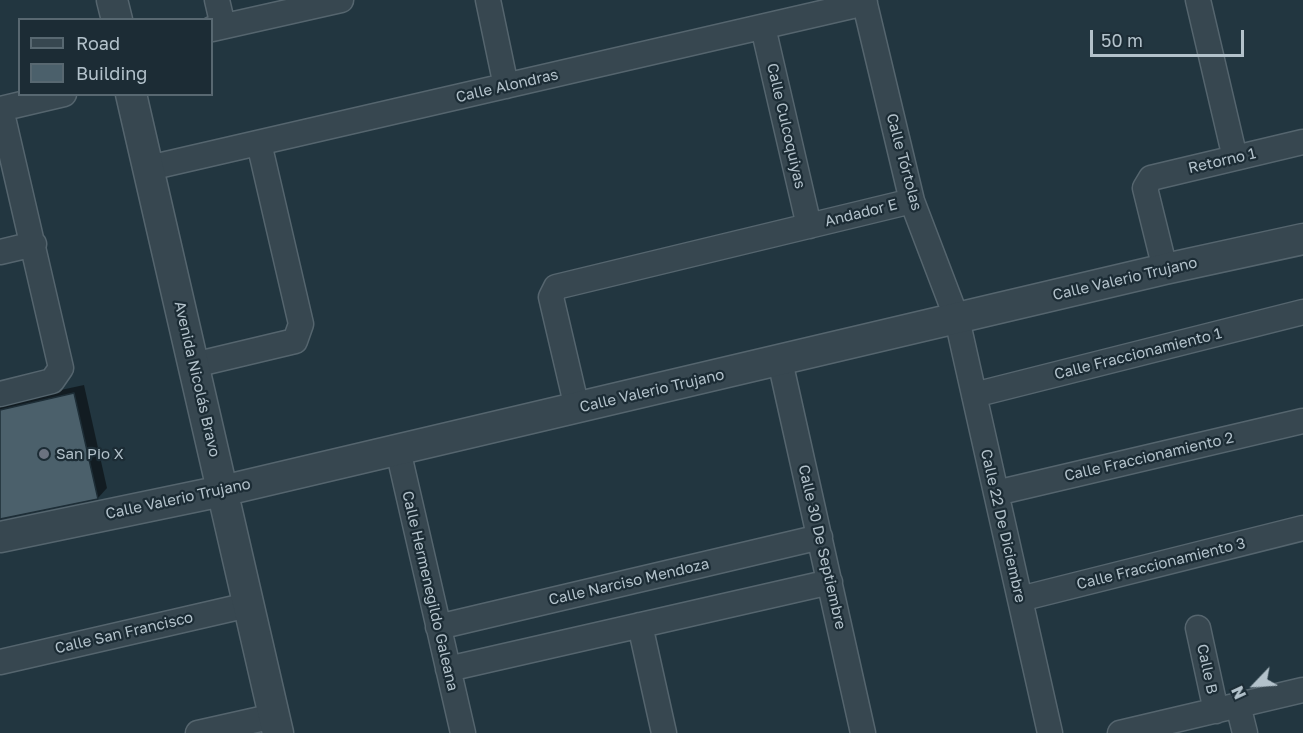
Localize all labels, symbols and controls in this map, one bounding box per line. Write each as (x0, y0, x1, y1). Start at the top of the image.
legend (18, 18, 213, 96)
scale bar (1093, 18, 1248, 56)
text: 50 m (1101, 29, 1143, 51)
text: Road (76, 32, 120, 54)
street label: Calle Culcoquiyas (763, 61, 809, 191)
text: Building (76, 62, 147, 84)
street label: Calle Alondras (454, 65, 560, 107)
street label: Calle Tórtolas (882, 111, 926, 213)
street label: Retorno 1 (1186, 144, 1258, 178)
street label: Andador E (823, 195, 899, 231)
street label: Calle Valerio Trujano (1051, 254, 1199, 304)
street label: Avenida Nicolás Bravo (170, 299, 224, 459)
street label: Calle Fraccionamiento 1 (1052, 324, 1224, 384)
street label: Calle Valerio Trujano (578, 366, 726, 416)
street label: Calle Fraccionamiento 2 (1063, 429, 1235, 485)
place label: San Pio X (56, 445, 124, 463)
marker: San Pio X (37, 447, 51, 461)
street label: Calle 22 De Diciembre (977, 447, 1029, 605)
street label: Calle 30 De Septiembre (794, 463, 850, 631)
street label: Calle Valerio Trujano (104, 475, 252, 523)
street label: Calle Hermenegildo Galeana (398, 489, 462, 693)
street label: Calle Fraccionamiento 3 (1075, 534, 1247, 594)
street label: Calle Narciso Mendoza (547, 555, 711, 609)
street label: Calle San Francisco (53, 608, 195, 658)
street label: Calle B (1193, 642, 1221, 696)
north arrow (1225, 655, 1285, 715)
text: N (1227, 683, 1250, 702)

